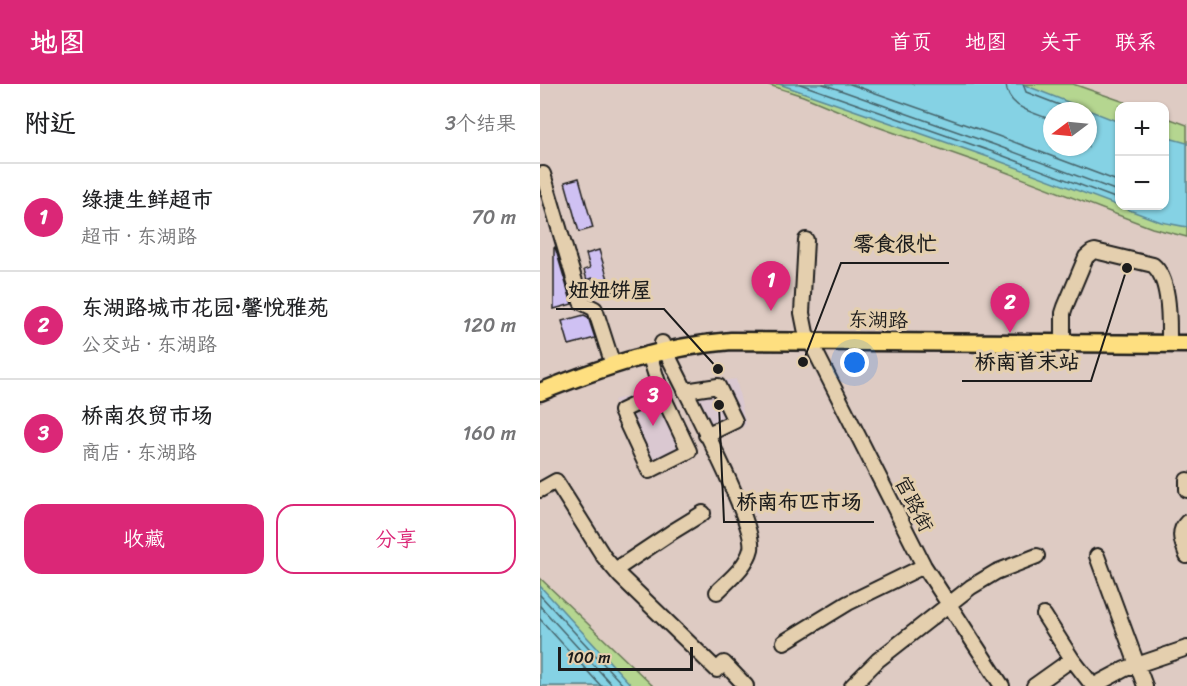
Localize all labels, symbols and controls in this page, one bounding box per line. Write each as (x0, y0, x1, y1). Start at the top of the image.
text: 地图 (30, 18, 86, 67)
text: 首页 (890, 23, 932, 61)
text: 地图 (965, 23, 1007, 61)
text: 关于 (1040, 23, 1082, 61)
text: 联系 (1115, 23, 1157, 61)
text: 附近 (24, 100, 76, 146)
north arrow (1043, 102, 1097, 156)
map controls (1115, 102, 1169, 210)
button: + (1115, 102, 1169, 156)
text: 3个结果 (445, 106, 516, 141)
button: − (1115, 156, 1169, 210)
text: 绿捷生鲜超市 (81, 180, 213, 219)
text: 1 (39, 200, 48, 235)
text: 70 m (471, 200, 516, 235)
text: 超市 · 东湖路 (81, 219, 197, 254)
callout: 零食很忙 (841, 224, 949, 263)
text: 零食很忙 (853, 225, 937, 263)
pin: 1 (752, 262, 790, 311)
callout: 妞妞饼屋 (556, 270, 664, 309)
text: 妞妞饼屋 (568, 271, 652, 309)
pin: 2 (990, 284, 1030, 333)
text: 东湖路城市花园·馨悦雅苑 (81, 288, 329, 327)
street label: 东湖路 (848, 302, 909, 338)
text: 2 (38, 308, 49, 343)
text: 120 m (463, 308, 516, 343)
text: 公交站 · 东湖路 (81, 327, 217, 362)
callout: 桥南首末站 (962, 342, 1091, 381)
text: 桥南首末站 (975, 343, 1080, 381)
your location (840, 348, 869, 377)
pin: 3 (634, 376, 672, 426)
text: 桥南农贸市场 (81, 396, 213, 435)
text: 3 (38, 416, 49, 451)
text: 160 m (463, 416, 516, 451)
text: 商店 · 东湖路 (81, 435, 197, 470)
street label: 官路街 (885, 469, 943, 539)
callout: 桥南布匹市场 (724, 483, 874, 522)
text: 桥南布匹市场 (736, 483, 862, 521)
button: 收藏 (24, 504, 264, 574)
button: 分享 (276, 504, 516, 574)
text: 100 m (567, 643, 611, 672)
scale bar (558, 644, 693, 672)

